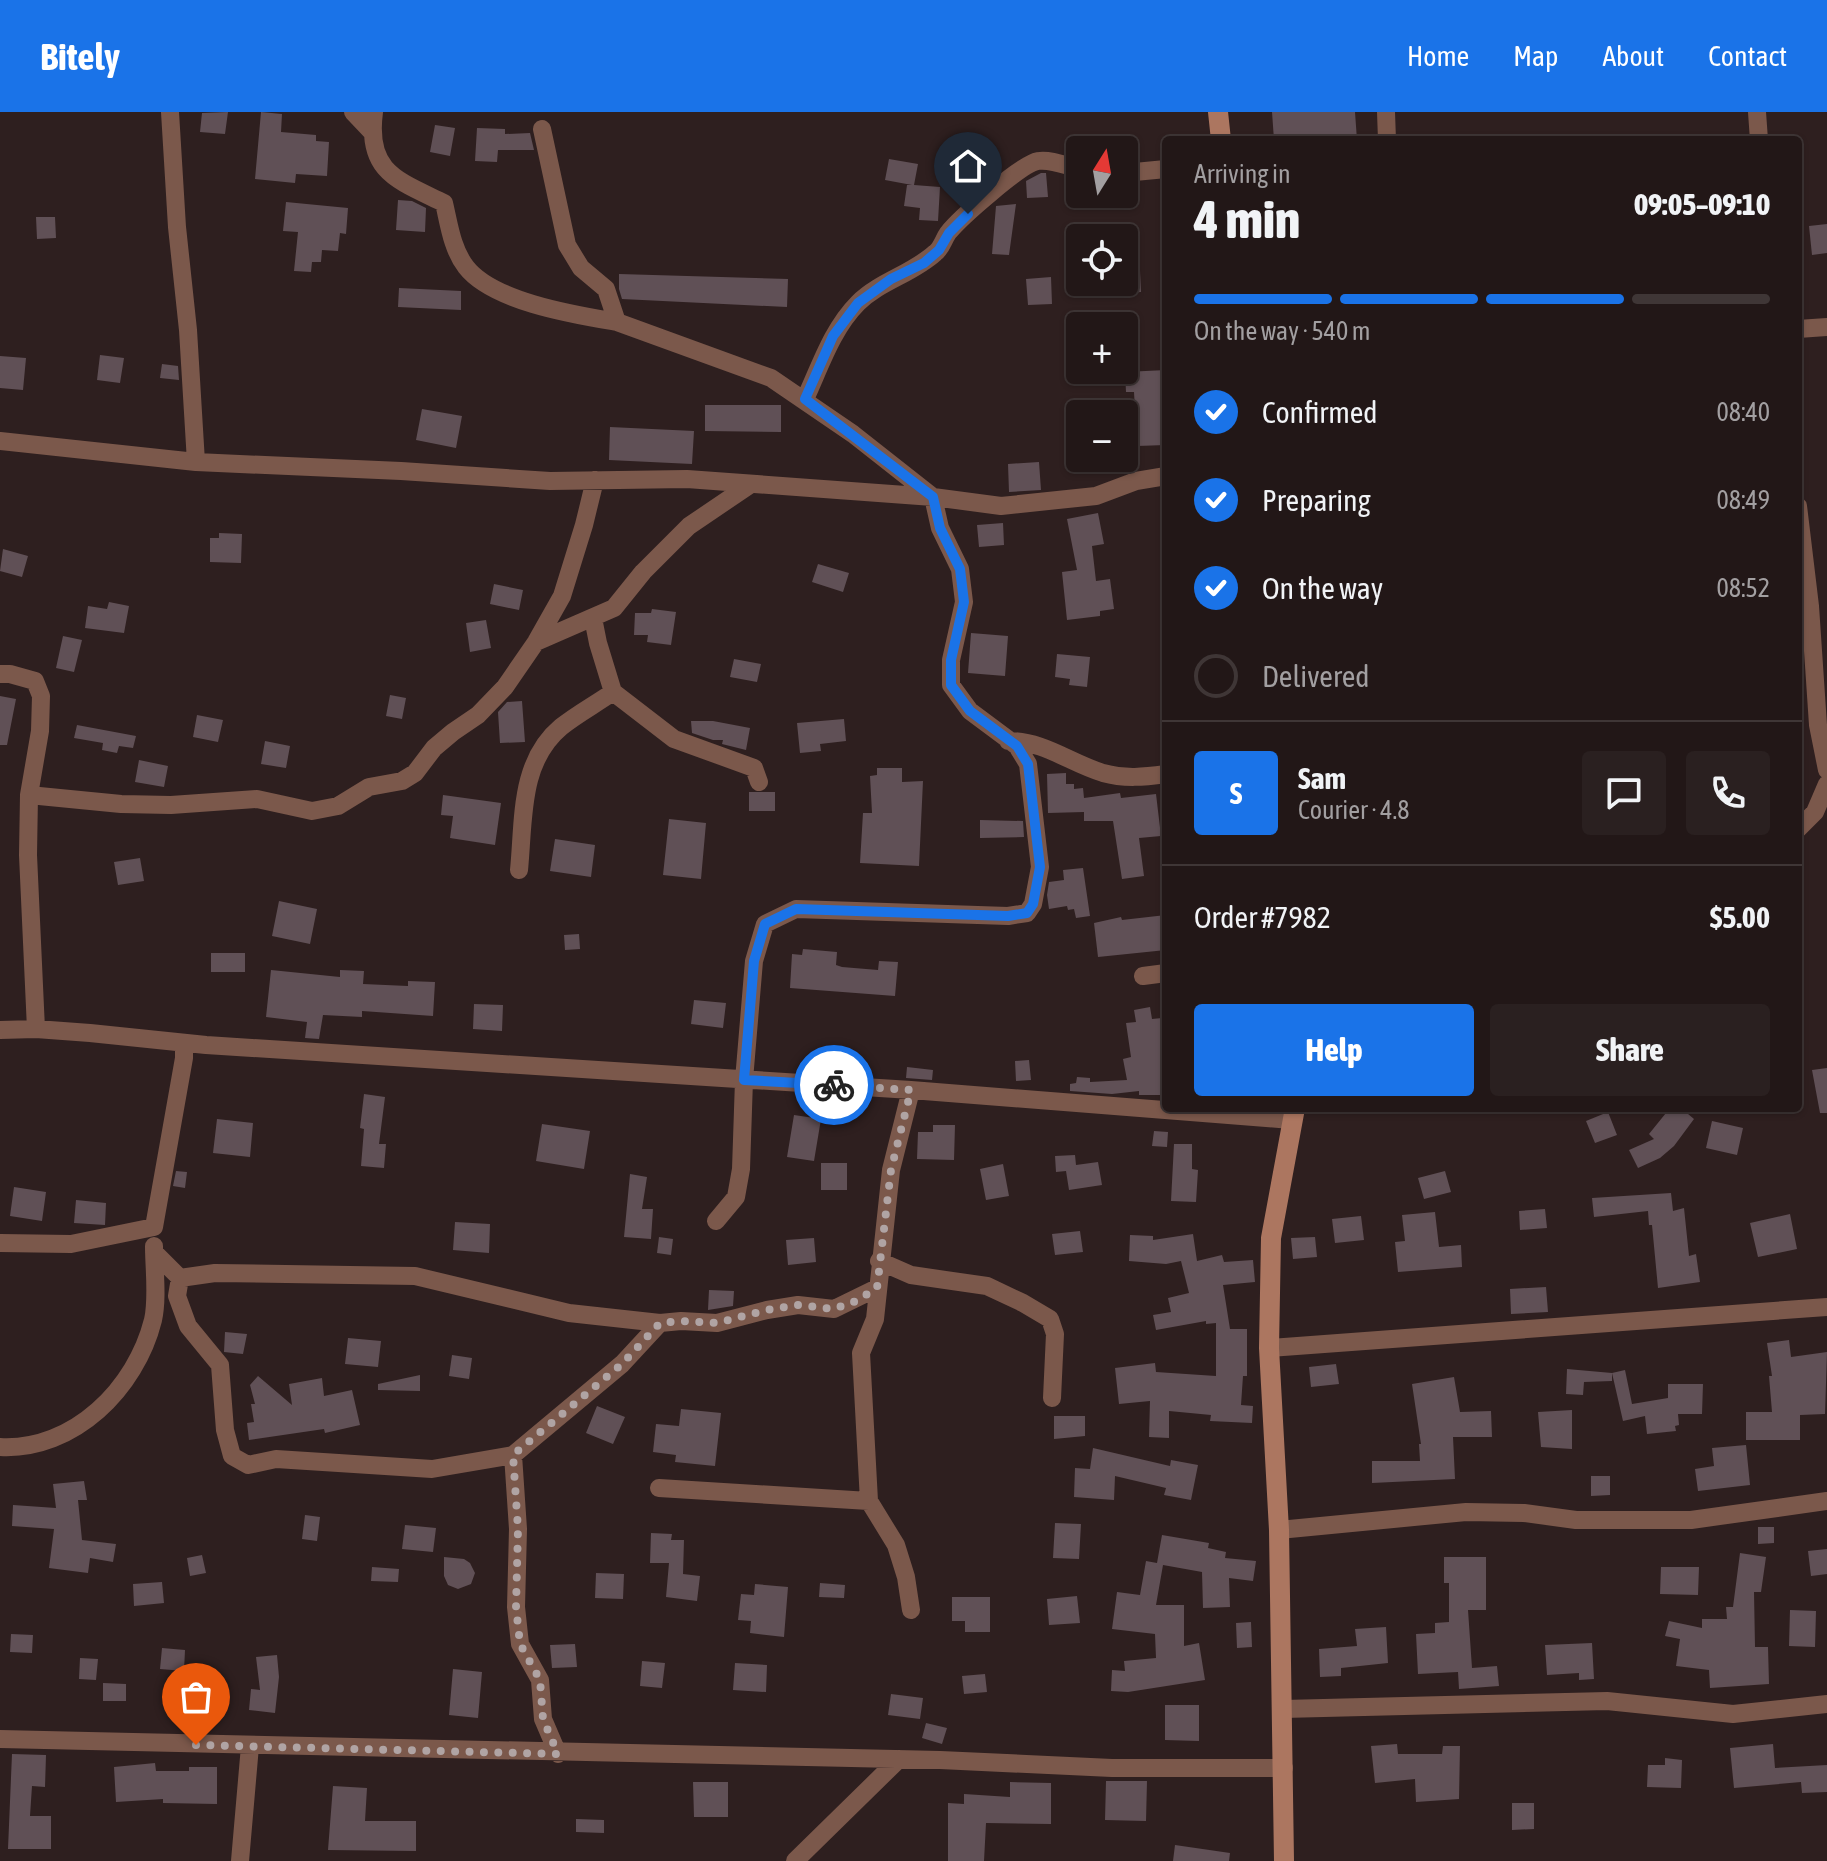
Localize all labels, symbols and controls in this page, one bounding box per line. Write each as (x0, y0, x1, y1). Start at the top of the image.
text: Bitely (40, 35, 120, 78)
text: Home (1407, 40, 1469, 72)
text: Map (1513, 40, 1558, 72)
text: About (1602, 40, 1664, 72)
text: Contact (1708, 40, 1787, 72)
pin (934, 132, 1002, 214)
north arrow (1066, 136, 1138, 208)
map controls (1066, 136, 1138, 472)
icon: home (946, 144, 990, 188)
text: Arriving in (1194, 159, 1291, 189)
text: 09:05–09:10 (1634, 187, 1770, 221)
text: 4 min (1194, 189, 1300, 249)
button: locate (1066, 224, 1138, 296)
button: + (1066, 312, 1138, 384)
text: On the way · 540 m (1194, 316, 1371, 346)
icon: check (1194, 390, 1238, 434)
text: Confirmed (1262, 395, 1377, 429)
text: 08:40 (1716, 397, 1770, 427)
button: − (1066, 400, 1138, 472)
icon: check (1194, 478, 1238, 522)
text: Preparing (1262, 483, 1371, 517)
text: 08:49 (1716, 485, 1770, 515)
icon: check (1194, 566, 1238, 610)
text: On the way (1262, 571, 1383, 605)
text: 08:52 (1716, 573, 1770, 603)
text: Delivered (1262, 659, 1370, 693)
button: chat (1582, 751, 1666, 835)
button: phone (1686, 751, 1770, 835)
text: Sam (1298, 761, 1346, 795)
text: S (1230, 776, 1242, 810)
text: Courier · 4.8 (1298, 795, 1409, 825)
text: Order #7982 (1194, 900, 1331, 934)
text: $5.00 (1710, 900, 1770, 934)
button: Help (1194, 1004, 1474, 1096)
button: Share (1490, 1004, 1770, 1096)
courier (794, 1045, 874, 1125)
icon: bike (812, 1063, 856, 1107)
pin (162, 1663, 230, 1745)
icon: bag (174, 1675, 218, 1719)

